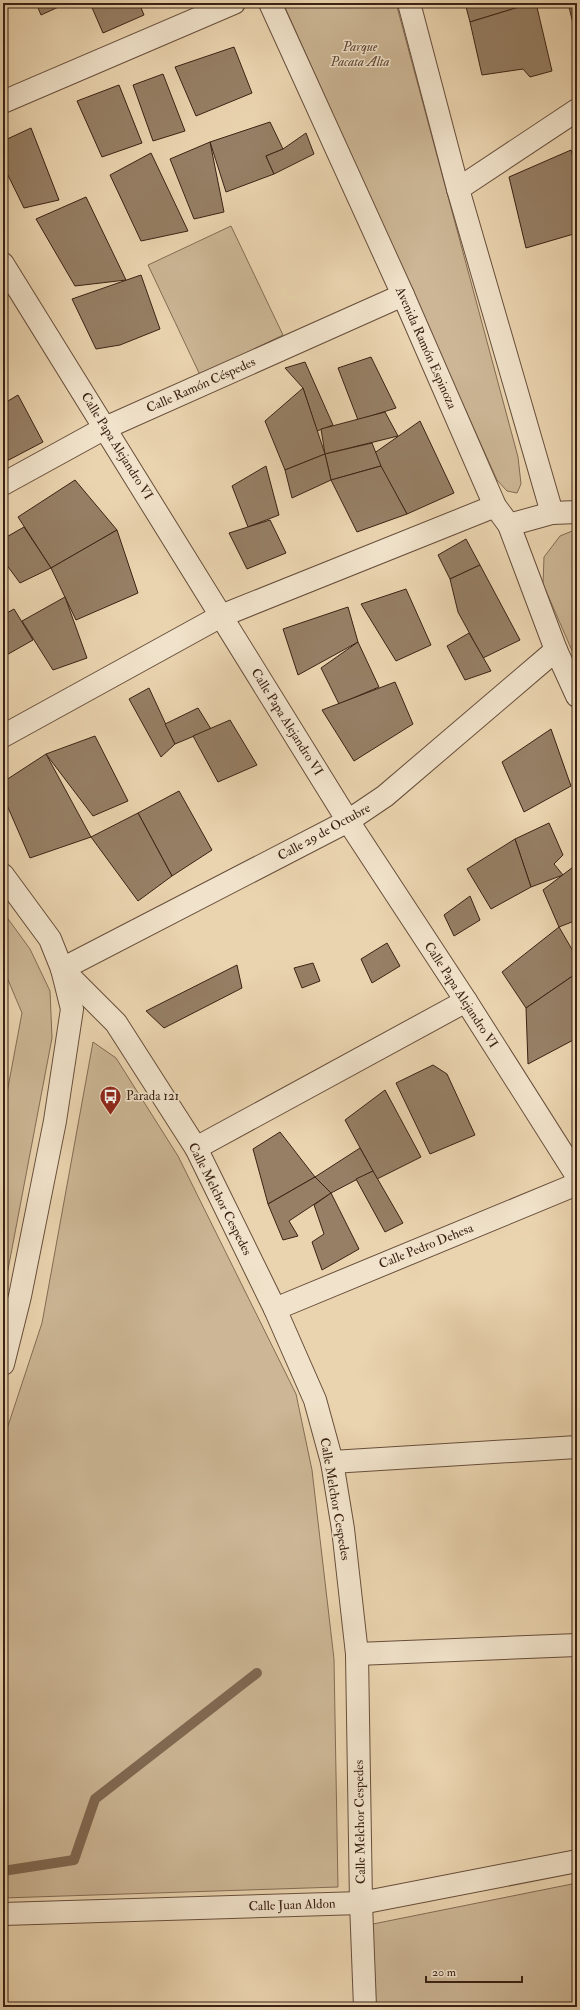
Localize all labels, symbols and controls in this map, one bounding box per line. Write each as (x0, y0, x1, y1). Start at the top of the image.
park label: Parque Pacata Alta (329, 39, 390, 70)
street label: Avenida Ramón Espinoza (390, 283, 460, 413)
street label: Calle Ramón Céspedes (144, 354, 259, 417)
street label: Calle Papa Alejandro VI (77, 389, 156, 503)
street label: Calle Papa Alejandro VI (247, 665, 326, 779)
street label: Calle 29 de Octubre (275, 800, 374, 864)
street label: Calle Papa Alejandro VI (420, 939, 501, 1052)
bus stop icon: Parada 121 (97, 1083, 123, 1116)
place label: Parada 121 (126, 1088, 180, 1104)
street label: Calle Melchor Cespedes (184, 1140, 256, 1259)
street label: Calle Pedro Dehesa (376, 1220, 476, 1272)
street label: Calle Melchor Cespedes (315, 1436, 354, 1562)
street label: Calle Melchor Cespedes (351, 1759, 370, 1884)
street label: Calle Juan Aldon (248, 1895, 336, 1915)
scale bar (426, 1958, 522, 1984)
text: 20 m (432, 1965, 457, 1980)

